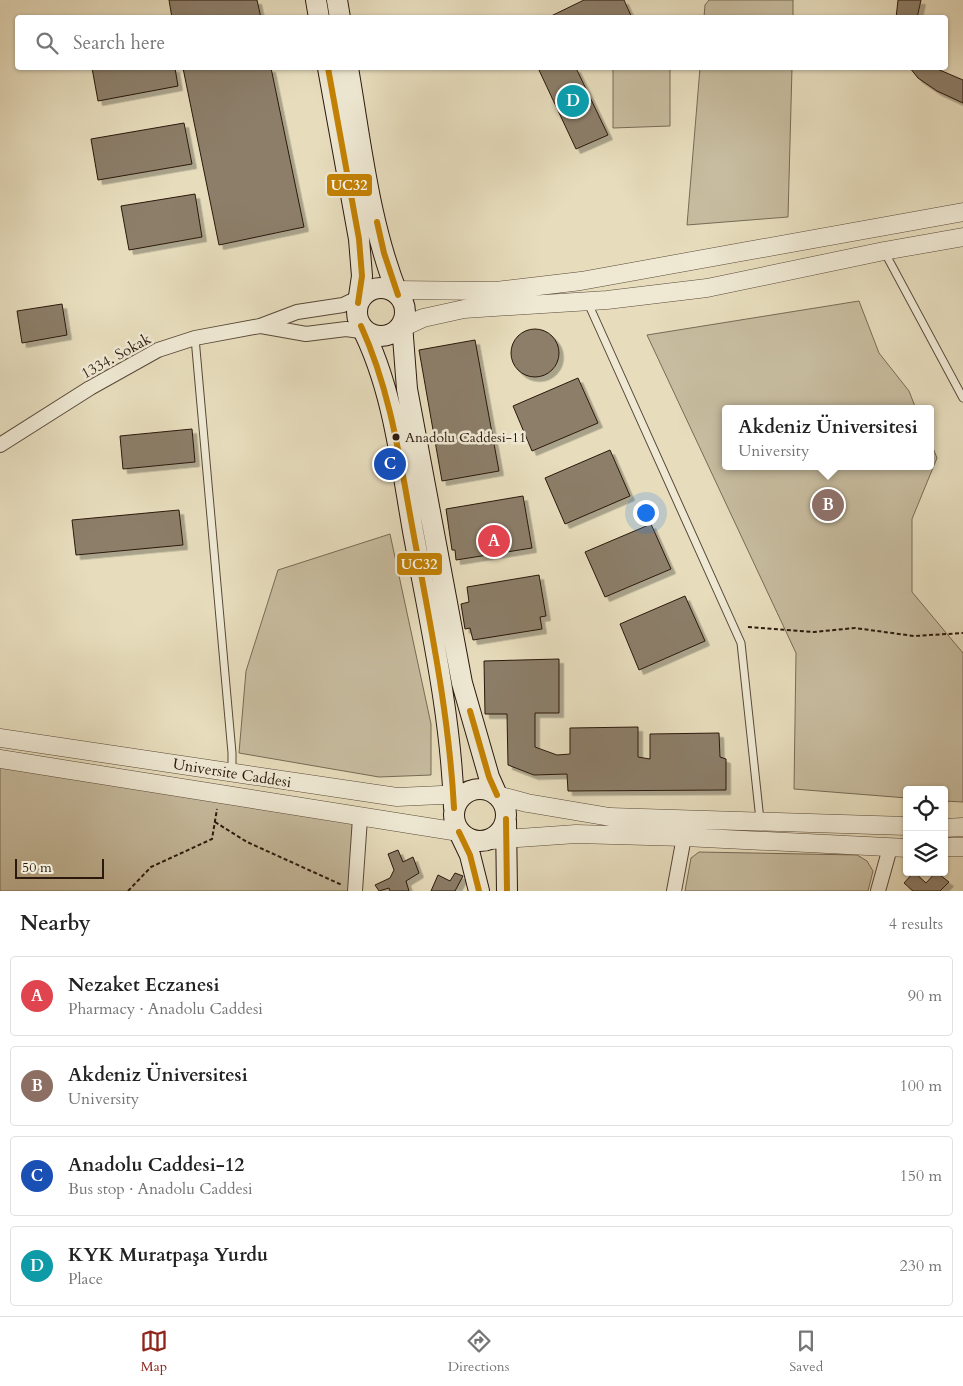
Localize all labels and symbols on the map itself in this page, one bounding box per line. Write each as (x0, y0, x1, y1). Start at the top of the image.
pin: D (557, 82, 589, 120)
line badge: UC32 (326, 173, 373, 197)
text: UC32 (331, 176, 367, 195)
street label: 1334. Sokak (78, 329, 154, 383)
place label: Anadolu Caddesi-11 (405, 428, 526, 447)
marker: Anadolu Caddesi-11 (391, 432, 401, 442)
pin: C (374, 445, 406, 483)
pin: B (812, 486, 844, 524)
your location (633, 500, 659, 526)
pin: A (478, 522, 510, 560)
line badge: UC32 (396, 552, 443, 576)
text: UC32 (401, 555, 437, 574)
street label: Universite Caddesi (171, 754, 293, 792)
scale bar (15, 856, 104, 879)

